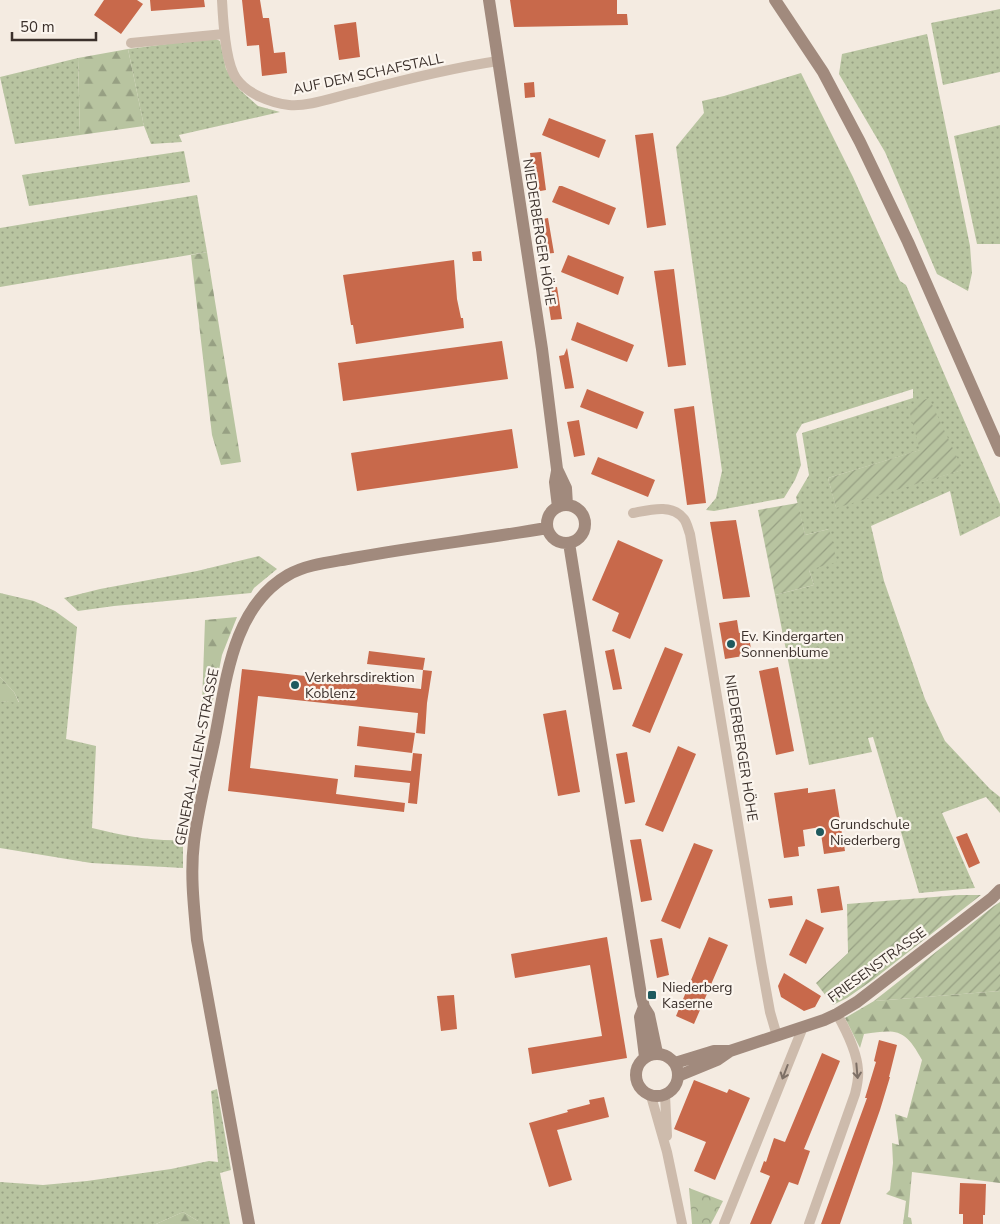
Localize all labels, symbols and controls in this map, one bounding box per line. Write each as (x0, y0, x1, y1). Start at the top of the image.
scale bar (12, 10, 96, 42)
text: 50 m (20, 17, 55, 37)
street label: AUF DEM SCHAFSTALL (291, 49, 445, 99)
street label: NIEDERBERGER HÖHE (518, 157, 560, 307)
place label: Ev. Kindergarten Sonnenblume (741, 627, 844, 662)
marker: Ev. Kindergarten Sonnenblume (725, 638, 737, 650)
street label: GENERAL-ALLEN-STRASSE (170, 667, 224, 847)
place label: Verkehrsdirektion Koblenz (304, 668, 415, 703)
street label: NIEDERBERGER HÖHE (720, 673, 762, 823)
marker: Verkehrsdirektion Koblenz (289, 679, 301, 691)
place label: Grundschule Niederberg (830, 815, 910, 850)
marker: Grundschule Niederberg (814, 826, 826, 838)
street label: FRIESENSTRASSE (824, 923, 930, 1007)
place label: Niederberg Kaserne (662, 978, 732, 1013)
marker: Niederberg Kaserne (646, 989, 658, 1001)
one-way arrow (852, 1062, 862, 1078)
one-way arrow (780, 1064, 789, 1080)

